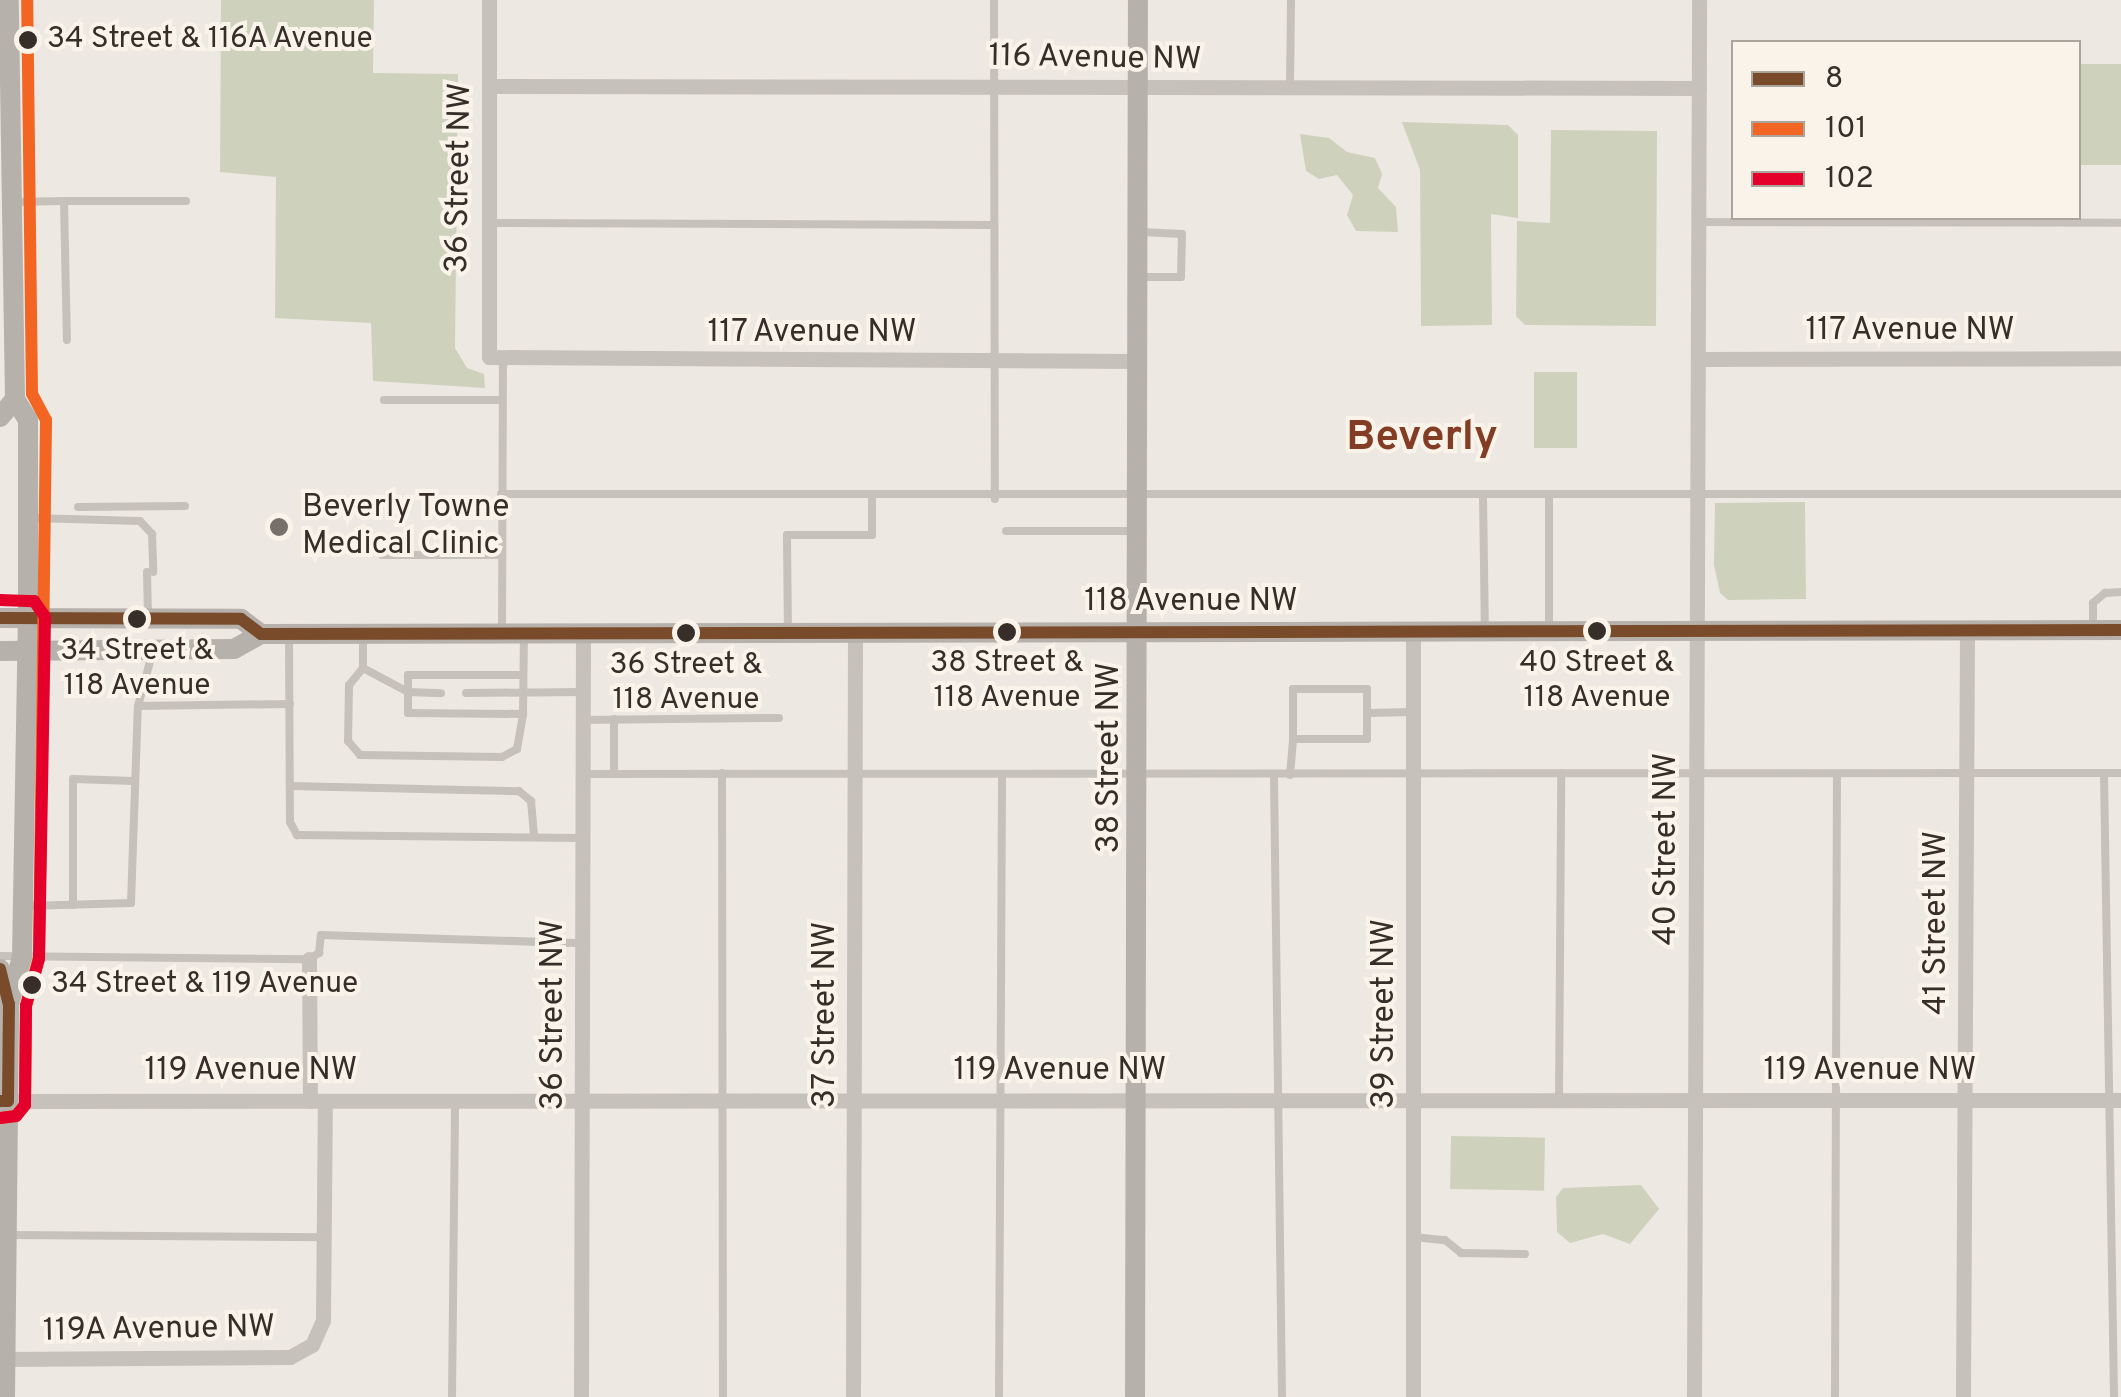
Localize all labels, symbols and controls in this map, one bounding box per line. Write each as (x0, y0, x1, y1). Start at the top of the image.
place label: 34 Street & 116A Avenue (47, 22, 375, 58)
marker: 34 Street & 116A Avenue (18, 30, 38, 50)
street label: 116 Avenue NW (988, 38, 1202, 80)
legend (1731, 40, 2081, 220)
text: 8 (1825, 61, 1843, 98)
street label: 36 Street NW (439, 82, 481, 274)
text: 101 (1825, 111, 1867, 148)
text: 102 (1825, 161, 1874, 198)
street label: 117 Avenue NW (1804, 312, 2016, 350)
street label: 117 Avenue NW (706, 314, 918, 352)
district label: Beverly (1346, 414, 1498, 464)
place label: Beverly Towne Medical Clinic (302, 490, 511, 565)
marker: Beverly Towne Medical Clinic (266, 514, 292, 540)
street label: 118 Avenue NW (1084, 583, 1298, 621)
marker: 34 Street & 118 Avenue (127, 609, 147, 629)
marker: 40 Street & 118 Avenue (1587, 621, 1607, 641)
marker: 38 Street & 118 Avenue (997, 622, 1017, 642)
marker: 36 Street & 118 Avenue (676, 623, 696, 643)
place label: 34 Street & 118 Avenue (60, 634, 214, 704)
place label: 38 Street & 118 Avenue (930, 646, 1084, 716)
place label: 40 Street & 118 Avenue (1520, 646, 1674, 716)
place label: 36 Street & 118 Avenue (610, 648, 762, 718)
street label: 38 Street NW (1091, 662, 1129, 854)
street label: 40 Street NW (1648, 753, 1686, 945)
street label: 41 Street NW (1918, 831, 1956, 1015)
street label: 39 Street NW (1366, 919, 1404, 1109)
street label: 36 Street NW (535, 920, 573, 1110)
street label: 37 Street NW (807, 921, 845, 1109)
place label: 34 Street & 119 Avenue (51, 967, 359, 1003)
marker: 34 Street & 119 Avenue (22, 975, 42, 995)
street label: 119 Avenue NW (144, 1052, 358, 1090)
street label: 119 Avenue NW (953, 1052, 1167, 1090)
street label: 119 Avenue NW (1763, 1052, 1977, 1090)
street label: 119A Avenue NW (41, 1309, 277, 1351)

